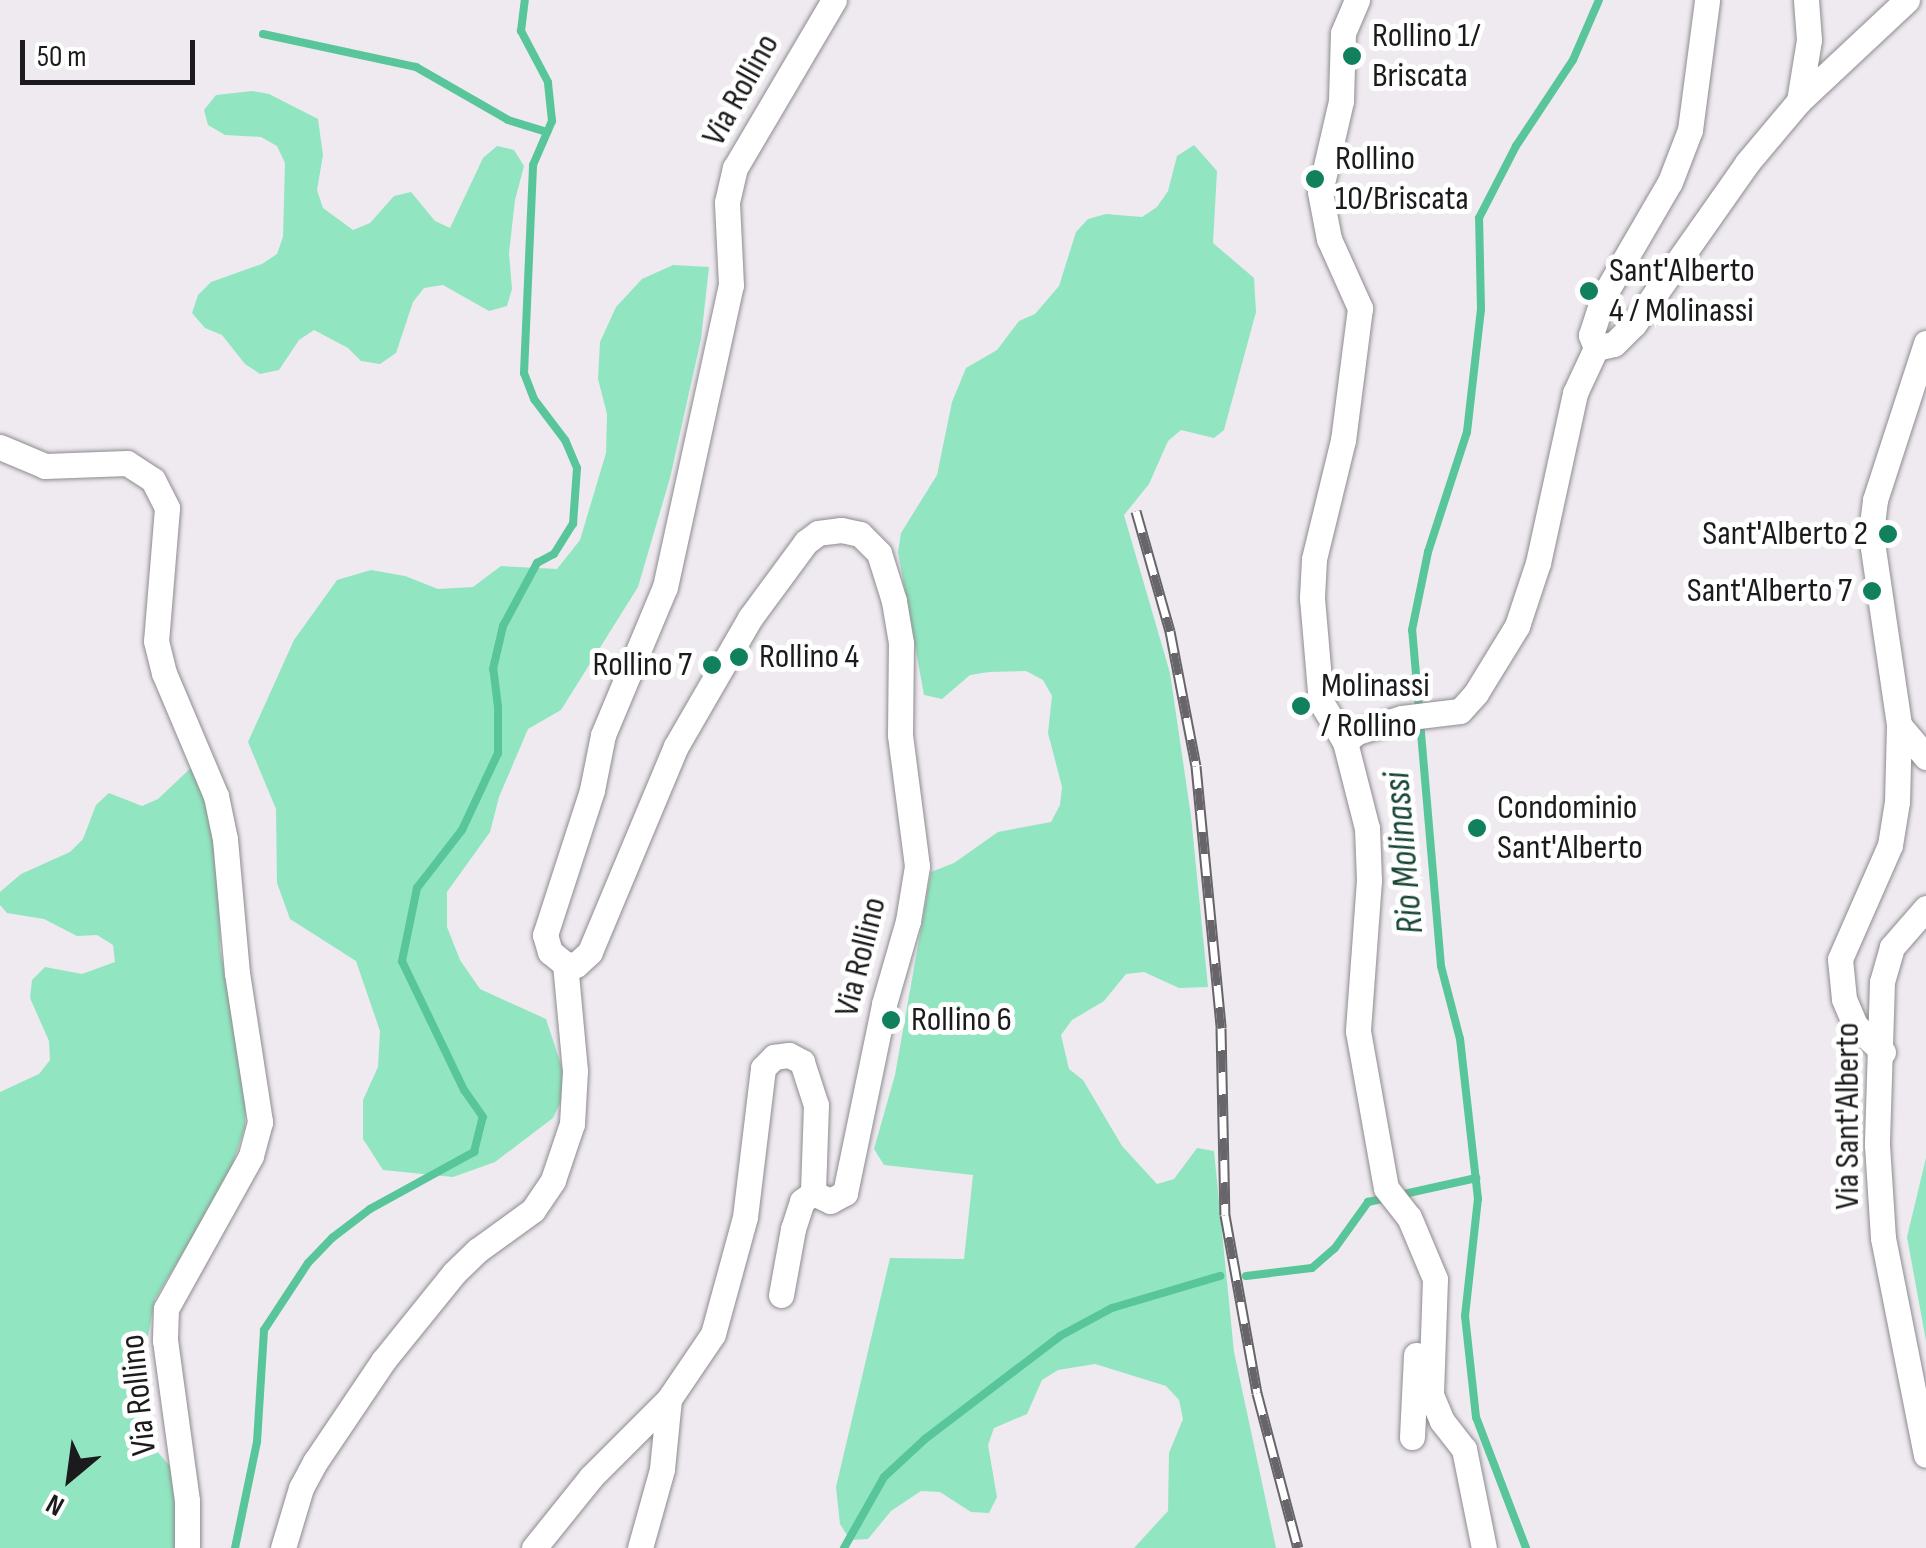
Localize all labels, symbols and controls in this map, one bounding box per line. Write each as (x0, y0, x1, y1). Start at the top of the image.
place label: Rollino 1/ Briscata (1372, 15, 1481, 97)
scale bar (25, 20, 200, 82)
street label: Via Rollino (693, 27, 789, 153)
text: 50 m (37, 39, 86, 75)
marker: Rollino 1/ Briscata (1341, 45, 1363, 67)
place label: Rollino 10/Briscata (1335, 138, 1469, 220)
marker: Rollino 10/Briscata (1304, 168, 1326, 190)
place label: Sant'Alberto 4 / Molinassi (1609, 250, 1755, 332)
marker: Sant'Alberto 4 / Molinassi (1578, 280, 1600, 302)
place label: Sant'Alberto 2 (1702, 513, 1868, 555)
marker: Sant'Alberto 2 (1877, 523, 1899, 545)
place label: Sant'Alberto 7 (1687, 570, 1852, 612)
marker: Sant'Alberto 7 (1861, 580, 1883, 602)
place label: Rollino 4 (759, 636, 859, 678)
place label: Rollino 7 (592, 644, 692, 686)
marker: Rollino 4 (728, 646, 750, 668)
marker: Rollino 7 (701, 654, 723, 676)
place label: Molinassi / Rollino (1321, 665, 1430, 747)
marker: Molinassi / Rollino (1290, 695, 1312, 717)
water label: Rio Molinassi (1374, 770, 1434, 936)
place label: Condominio Sant'Alberto (1497, 787, 1643, 869)
marker: Condominio Sant'Alberto (1466, 817, 1488, 839)
street label: Via Rollino (826, 893, 896, 1021)
place label: Rollino 6 (911, 999, 1012, 1041)
marker: Rollino 6 (880, 1009, 902, 1031)
street label: Via Sant'Alberto (1827, 1022, 1869, 1210)
street label: Via Rollino (112, 1332, 166, 1458)
north arrow (20, 1428, 120, 1528)
text: N (41, 1487, 70, 1523)

